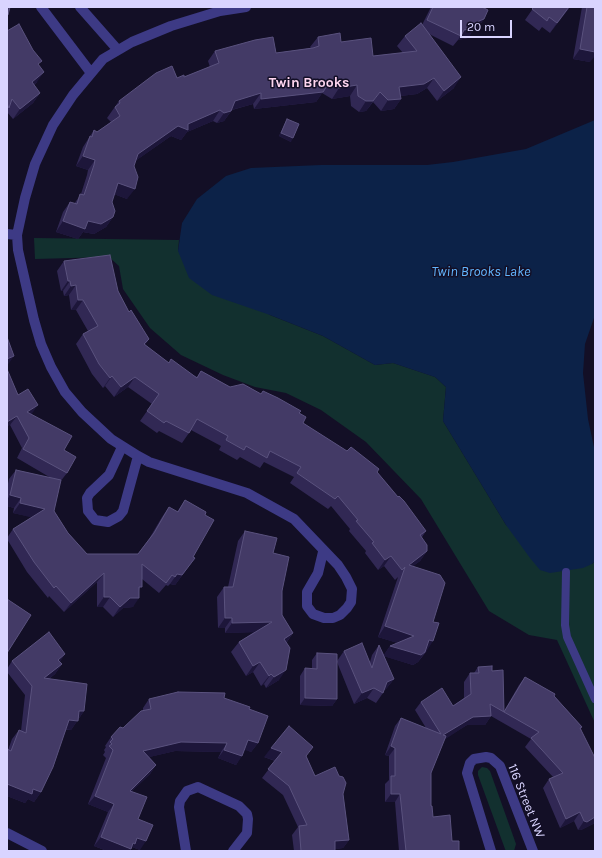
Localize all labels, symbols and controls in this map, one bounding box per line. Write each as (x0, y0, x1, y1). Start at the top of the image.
scale bar (462, 12, 514, 38)
text: 20 m (467, 20, 495, 34)
district label: Twin Brooks (269, 75, 349, 91)
water label: Twin Brooks Lake (432, 264, 530, 280)
street label: 116 Street NW (504, 762, 548, 840)

